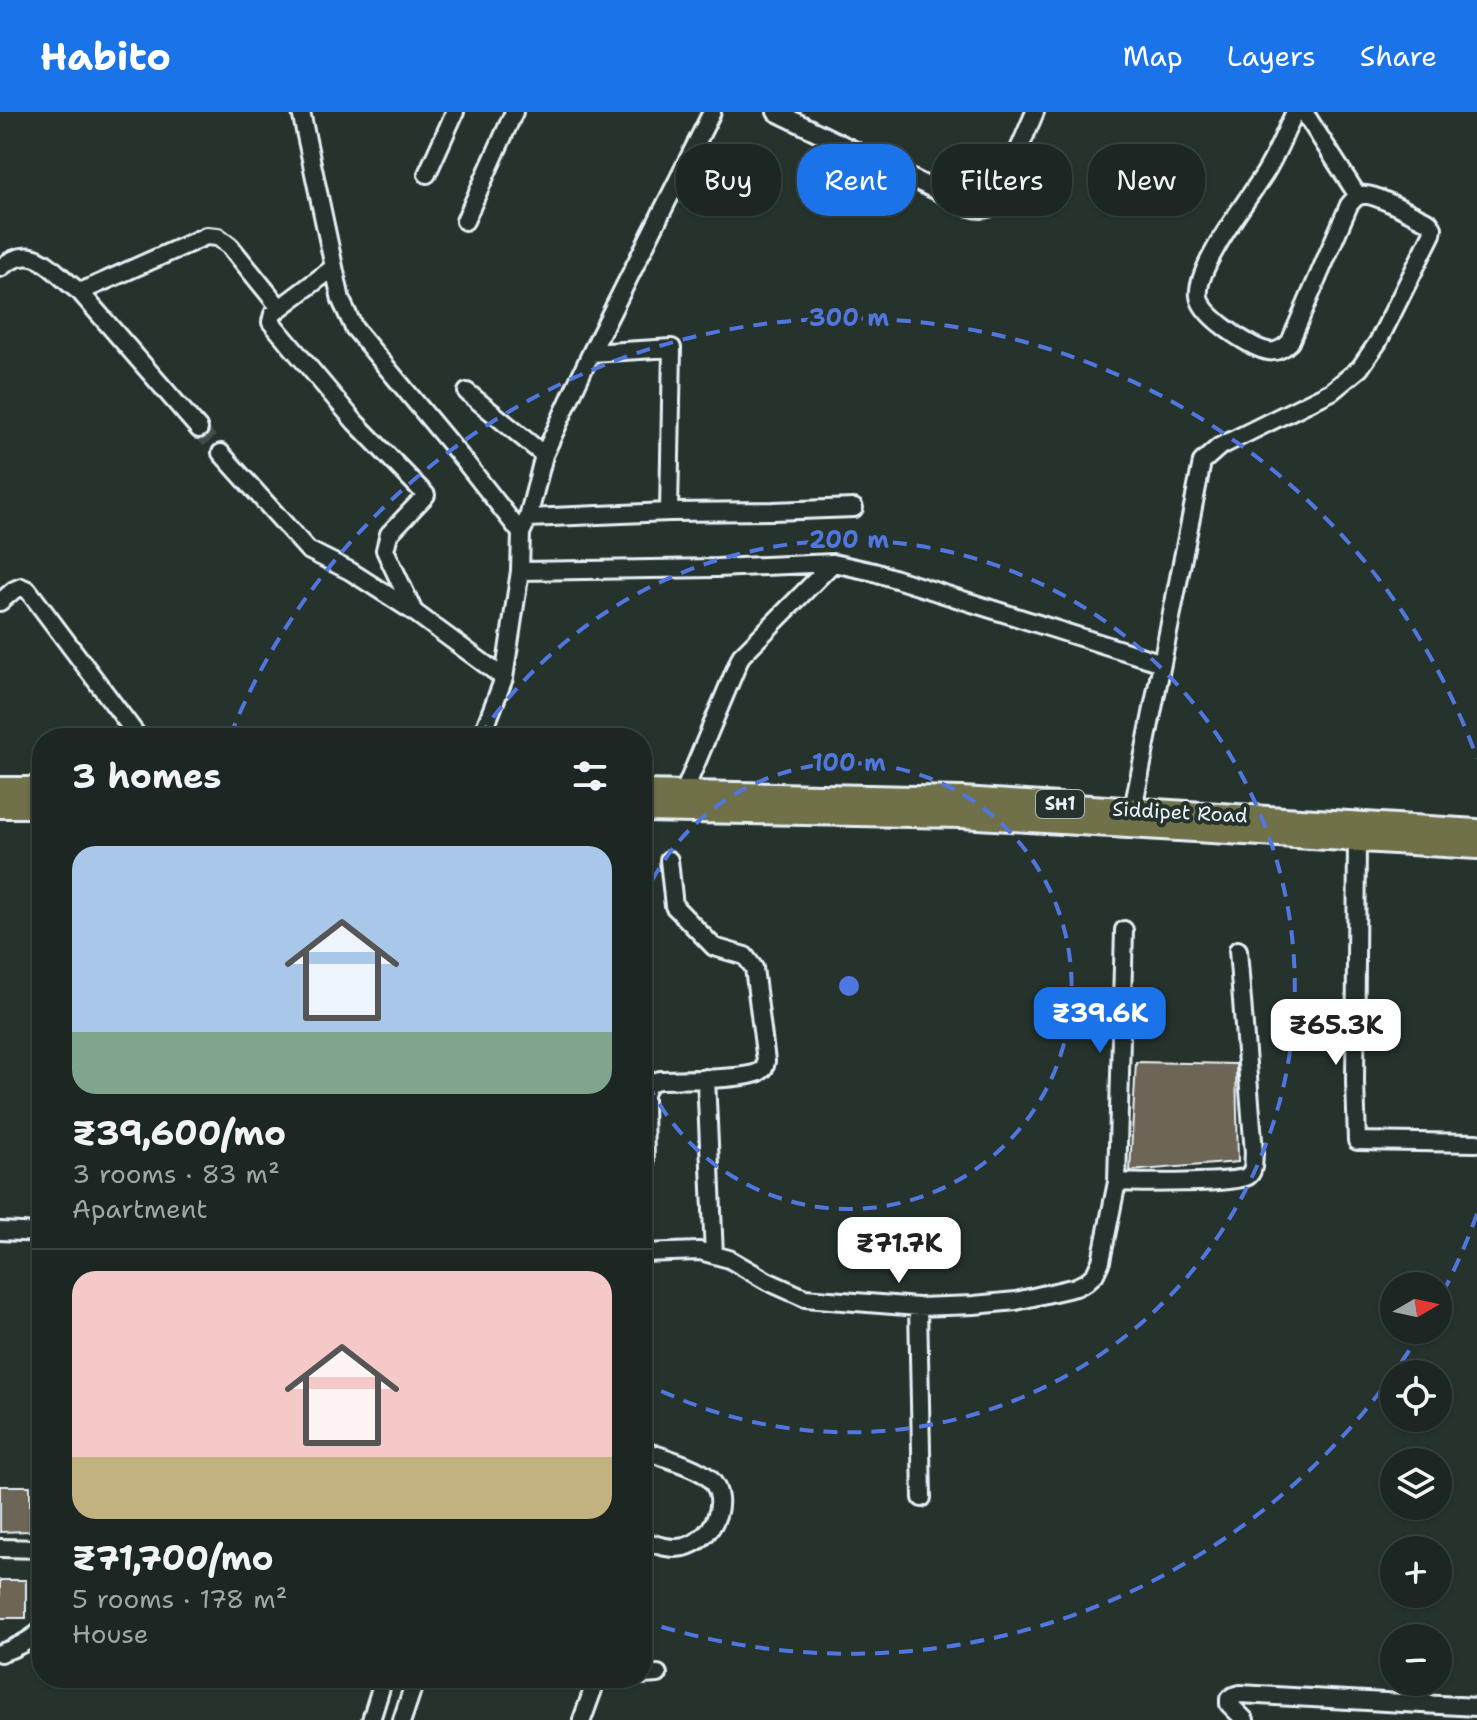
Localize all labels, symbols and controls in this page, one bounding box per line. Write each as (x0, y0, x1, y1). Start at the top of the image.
text: Habito (40, 31, 171, 82)
text: Map (1123, 37, 1183, 75)
text: Layers (1227, 37, 1316, 75)
text: Share (1360, 37, 1437, 75)
chip: Buy (676, 144, 781, 216)
chip: Rent (797, 144, 916, 216)
chip: Filters (932, 144, 1072, 216)
chip: New (1088, 144, 1205, 216)
text: 300 m (809, 302, 889, 334)
text: 200 m (809, 524, 889, 556)
text: 100 m (812, 747, 886, 779)
text: 3 homes (72, 753, 221, 799)
icon: filters (568, 754, 612, 798)
road number: SH1 (1036, 790, 1084, 818)
street label: Siddipet Road (1112, 795, 1249, 829)
icon: home (270, 898, 414, 1042)
centre of rings (835, 972, 863, 1000)
pin: ₹39.6K (1035, 987, 1165, 1055)
text: ₹39.6K (1052, 995, 1148, 1030)
pin: ₹65.3K (1271, 999, 1401, 1067)
text: ₹65.3K (1289, 1007, 1383, 1042)
text: ₹39,600/mo (72, 1110, 286, 1156)
text: 3 rooms · 83 m² (72, 1156, 280, 1191)
text: Apartment (72, 1191, 208, 1226)
pin: ₹71.7K (834, 1217, 964, 1285)
text: ₹71.7K (856, 1225, 942, 1260)
north arrow (1380, 1272, 1452, 1344)
map controls (1380, 1272, 1452, 1696)
icon: home (270, 1323, 414, 1467)
button: locate (1380, 1360, 1452, 1432)
button: layers (1380, 1448, 1452, 1520)
text: ₹71,700/mo (72, 1535, 274, 1581)
button: + (1380, 1536, 1452, 1608)
text: 5 rooms · 178 m² (72, 1581, 288, 1616)
text: House (72, 1616, 148, 1651)
button: − (1380, 1624, 1452, 1696)

